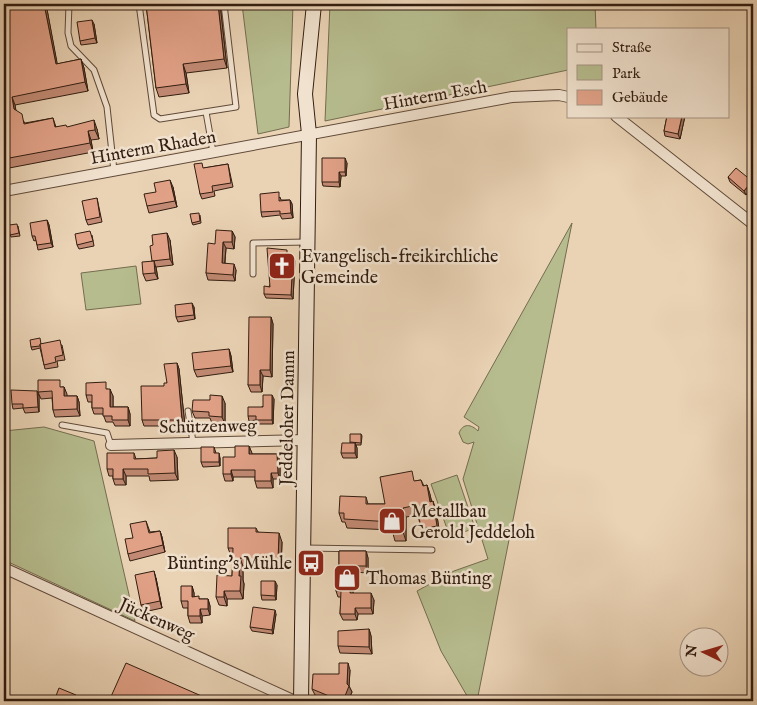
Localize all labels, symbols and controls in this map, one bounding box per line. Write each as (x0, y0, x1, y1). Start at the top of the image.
legend (567, 28, 730, 118)
text: Straße (612, 38, 652, 57)
text: Park (612, 64, 642, 83)
street label: Hinterm Esch (382, 76, 489, 117)
text: Gebäude (612, 88, 668, 107)
street label: Hinterm Rhaden (89, 126, 218, 171)
place label: Evangelisch-freikirchliche Gemeinde (301, 246, 498, 290)
church icon: Evangelisch-freikirchliche Gemeinde (267, 251, 297, 281)
street label: Jeddeloher Damm (276, 350, 301, 488)
street label: Schützenweg (159, 415, 257, 440)
place label: Metallbau Gerold Jeddeloh (411, 501, 535, 545)
shop icon: Metallbau Gerold Jeddeloh (377, 506, 407, 536)
bus stop icon: Bünting's Mühle (296, 548, 326, 578)
place label: Bünting's Mühle (167, 553, 292, 576)
shop icon: Thomas Bünting (332, 563, 362, 593)
place label: Thomas Bünting (366, 568, 492, 591)
street label: Jückenweg (113, 593, 198, 647)
north arrow (680, 628, 730, 678)
text: N (682, 644, 702, 659)

